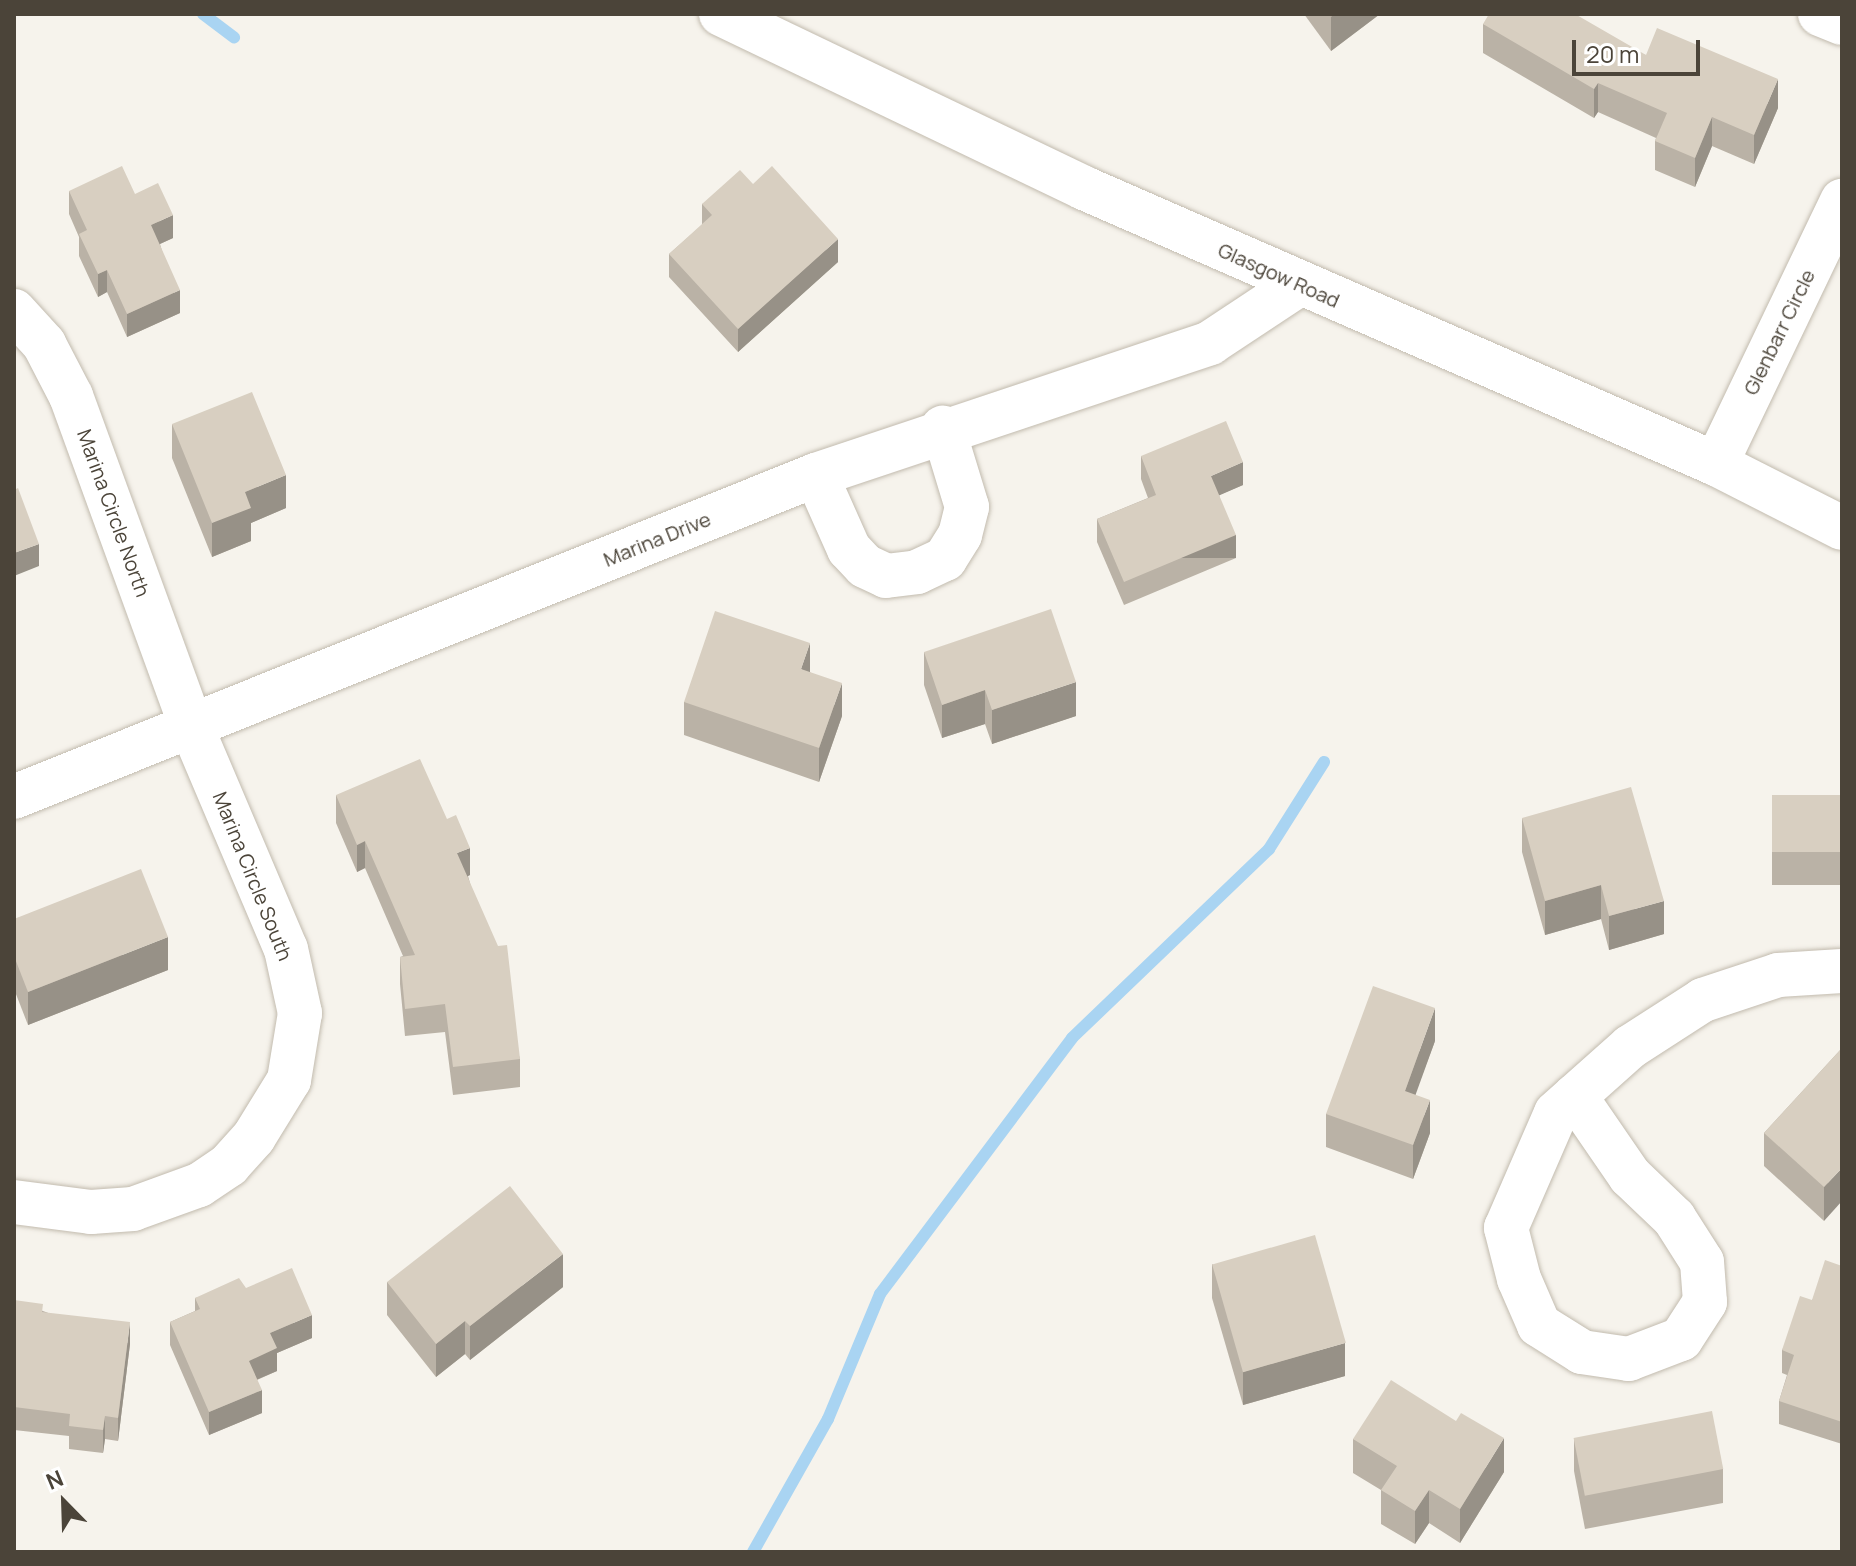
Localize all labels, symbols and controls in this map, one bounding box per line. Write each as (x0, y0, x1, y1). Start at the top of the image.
scale bar (1576, 24, 1704, 74)
text: 20 m (1586, 37, 1639, 70)
street label: Glasgow Road (1215, 238, 1343, 312)
street label: Glenbarr Circle (1738, 265, 1820, 399)
street label: Marina Circle North (73, 426, 155, 600)
street label: Marina Drive (600, 507, 714, 571)
street label: Marina Circle South (208, 788, 298, 964)
north arrow (24, 1462, 104, 1542)
text: N (41, 1463, 68, 1497)

